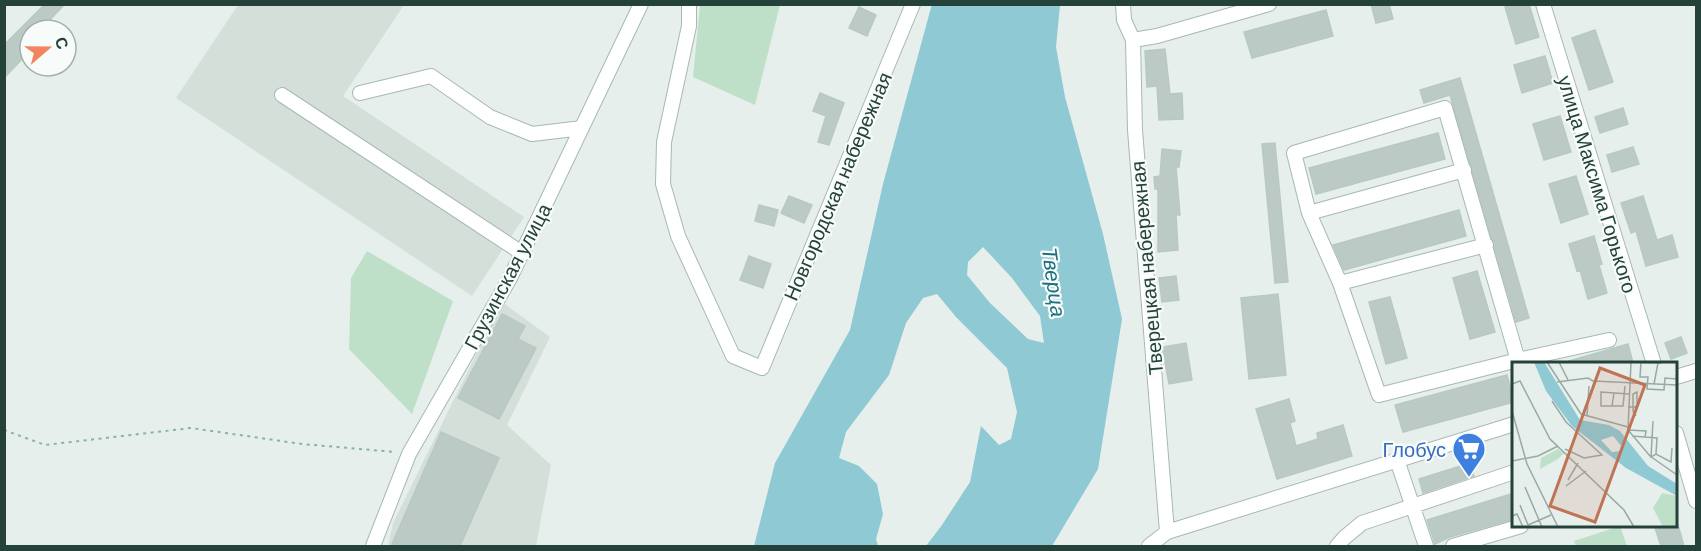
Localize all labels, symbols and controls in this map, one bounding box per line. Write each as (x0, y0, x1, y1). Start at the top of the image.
north arrow (18, 18, 78, 78)
text: С (52, 34, 74, 52)
street label: Новгородская набережная (778, 68, 896, 304)
street label: улица Максима Горького (1553, 72, 1643, 296)
street label: Тверецкая набережная (1125, 160, 1167, 376)
street label: Грузинская улица (458, 198, 556, 353)
water label: Тверца (1038, 246, 1072, 318)
inset map (1512, 362, 1677, 527)
supermarket icon: Глобус (1451, 431, 1487, 478)
place label: Глобус (1382, 437, 1446, 461)

